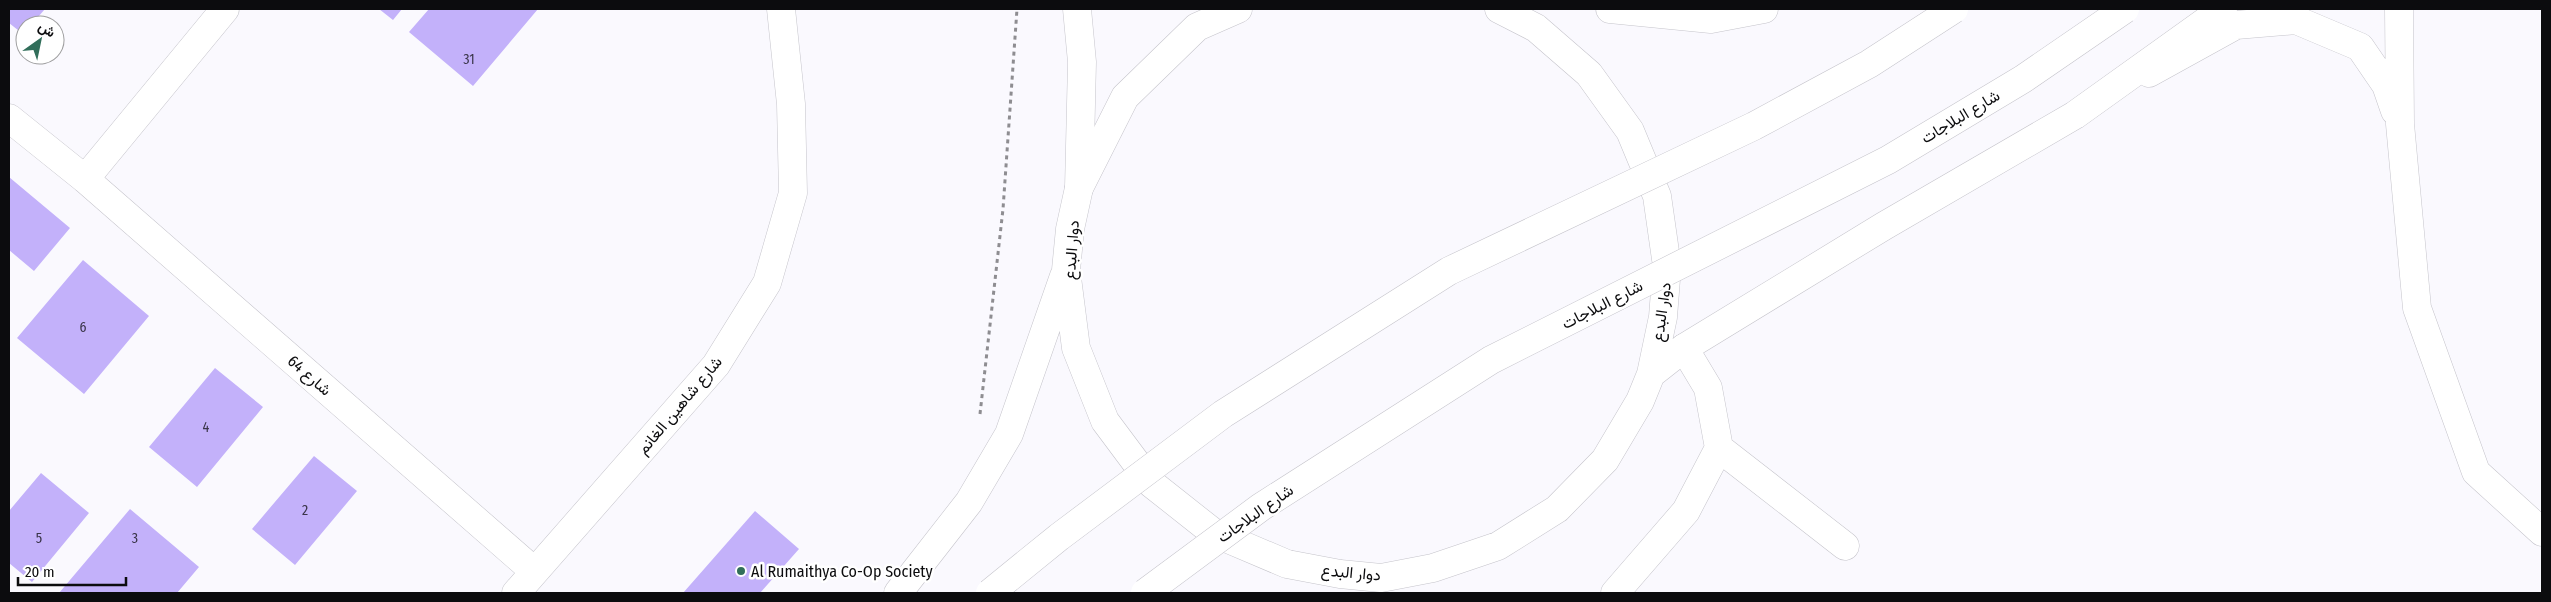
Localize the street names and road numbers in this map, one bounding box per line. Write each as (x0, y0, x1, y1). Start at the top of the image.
street label: شارع البلاجات (1917, 86, 2004, 149)
street label: دوار البدع (1060, 219, 1085, 281)
street label: شارع البلاجات (1559, 276, 1647, 335)
street label: دوار البدع (1648, 281, 1677, 343)
street label: شارع 64 (283, 351, 335, 401)
street label: شارع شاهين الغانم (633, 353, 727, 459)
street label: شارع البلاجات (1214, 480, 1298, 548)
street label: دوار البدع (1320, 560, 1382, 587)

